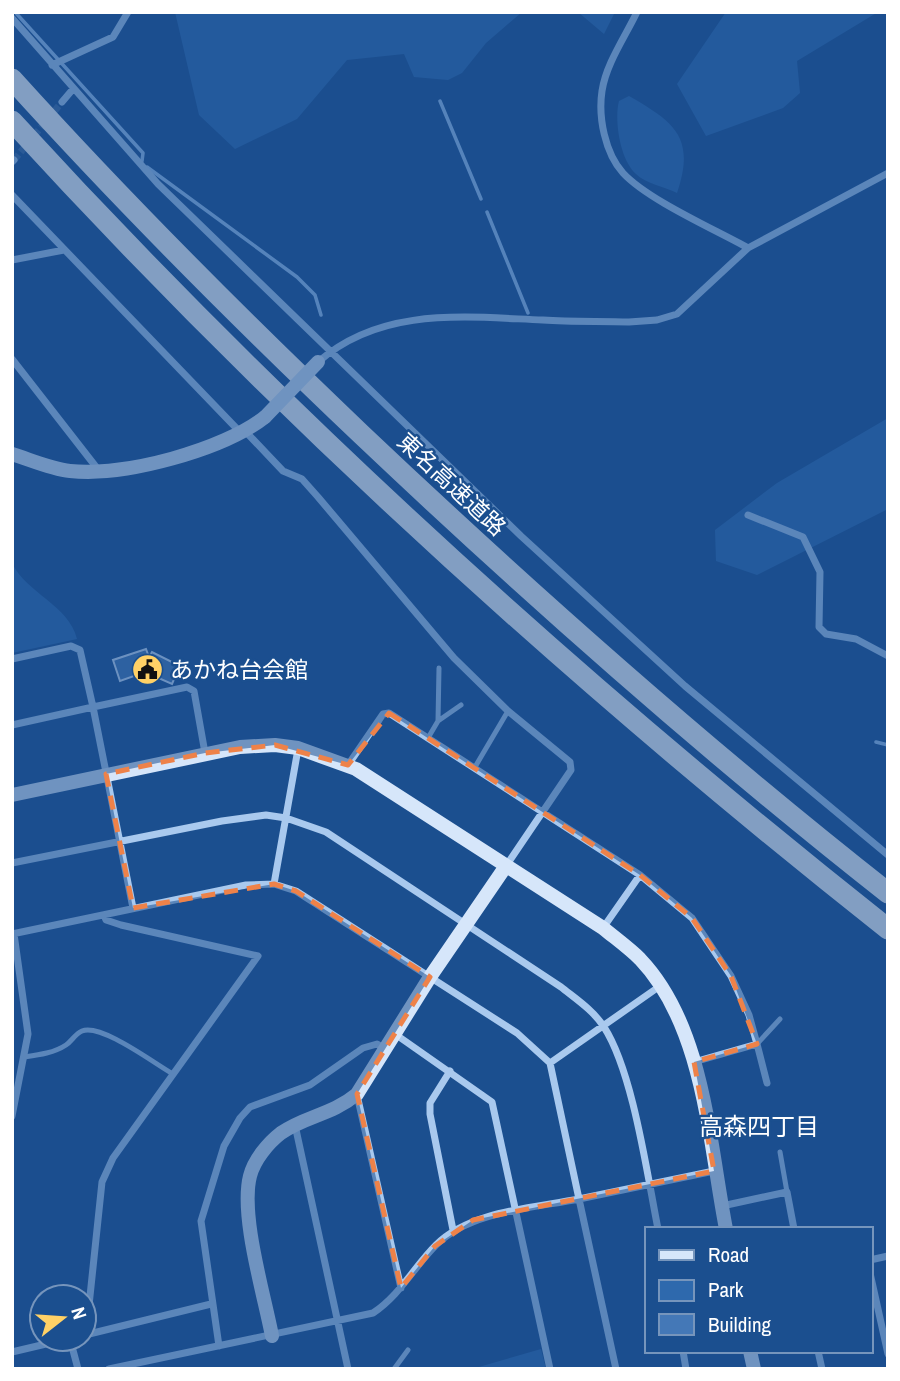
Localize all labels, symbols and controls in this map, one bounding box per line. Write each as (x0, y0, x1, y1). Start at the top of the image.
street label: 東名高速道路 (391, 426, 513, 542)
public building icon: あかね台会館 (130, 652, 164, 686)
place label: あかね台会館 (170, 654, 308, 685)
district label: 高森四丁目 (699, 1110, 819, 1142)
legend (645, 1227, 872, 1353)
text: Road (708, 1240, 749, 1269)
text: Park (708, 1275, 744, 1304)
north arrow (28, 1283, 98, 1353)
text: N (65, 1304, 93, 1322)
text: Building (708, 1310, 772, 1339)

